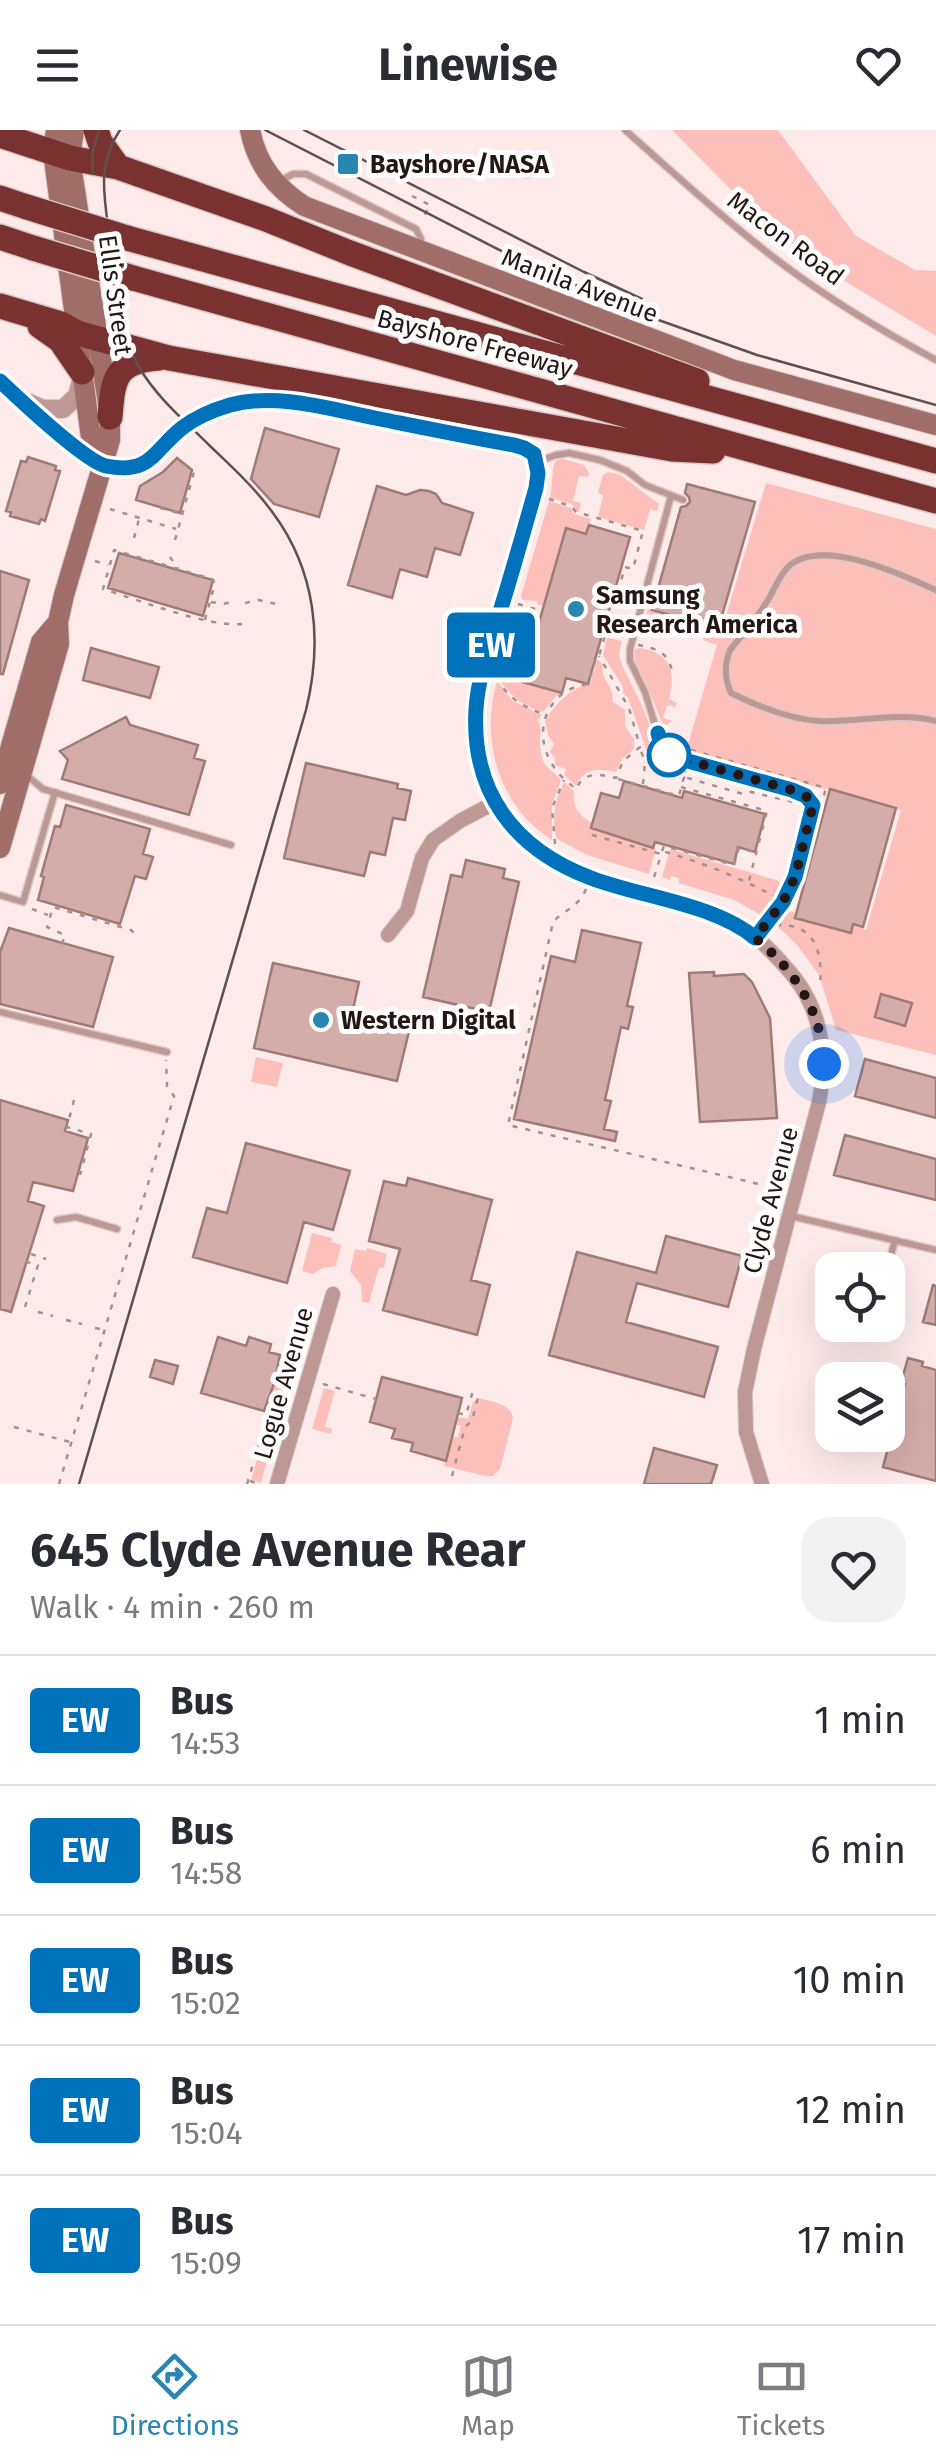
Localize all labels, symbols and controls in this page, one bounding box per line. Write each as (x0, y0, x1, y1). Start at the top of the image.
icon: menu (30, 38, 85, 93)
text: Linewise (378, 38, 558, 92)
icon: heart (851, 38, 906, 93)
place label: Bayshore/NASA (370, 150, 550, 180)
marker: Bayshore/NASA (335, 151, 361, 177)
street label: Macon Road (721, 185, 850, 292)
street label: Ellis Street (92, 233, 138, 358)
street label: Manila Avenue (497, 242, 662, 330)
street label: Bayshore Freeway (374, 303, 577, 385)
place label: Samsung Research America (596, 581, 798, 640)
marker: Samsung Research America (565, 598, 587, 620)
line badge: EW (446, 612, 536, 678)
text: EW (467, 624, 515, 666)
unlabelled marker (648, 734, 690, 776)
place label: Western Digital (341, 1006, 516, 1036)
marker: Western Digital (310, 1009, 332, 1031)
your location (799, 1039, 849, 1089)
street label: Clyde Avenue (737, 1123, 805, 1277)
map controls (815, 1252, 905, 1452)
button: locate (815, 1252, 905, 1342)
street label: Logue Avenue (248, 1304, 320, 1463)
button: layers (815, 1362, 905, 1452)
button: heart (801, 1517, 906, 1622)
text: 645 Clyde Avenue Rear (30, 1521, 525, 1579)
text: Walk · 4 min · 260 m (30, 1588, 315, 1626)
text: Bus (170, 1678, 234, 1724)
text: 1 min (814, 1697, 906, 1743)
text: EW (61, 1699, 109, 1741)
text: 14:53 (170, 1724, 240, 1762)
text: Bus (170, 1808, 234, 1854)
text: 6 min (810, 1827, 906, 1873)
text: EW (61, 1829, 109, 1871)
text: 14:58 (170, 1854, 242, 1892)
text: Bus (170, 1938, 234, 1984)
text: 10 min (793, 1957, 906, 2003)
text: EW (61, 1959, 109, 2001)
text: 15:02 (170, 1984, 241, 2022)
text: Bus (170, 2068, 234, 2114)
text: 12 min (795, 2087, 906, 2133)
text: EW (61, 2089, 109, 2131)
text: 15:04 (170, 2114, 242, 2152)
text: Bus (170, 2198, 234, 2244)
text: 17 min (797, 2217, 906, 2263)
text: EW (61, 2219, 109, 2261)
text: 15:09 (170, 2244, 242, 2282)
tab: Directions (111, 2349, 239, 2442)
tab: Map (461, 2349, 516, 2442)
tab: Tickets (737, 2349, 825, 2442)

